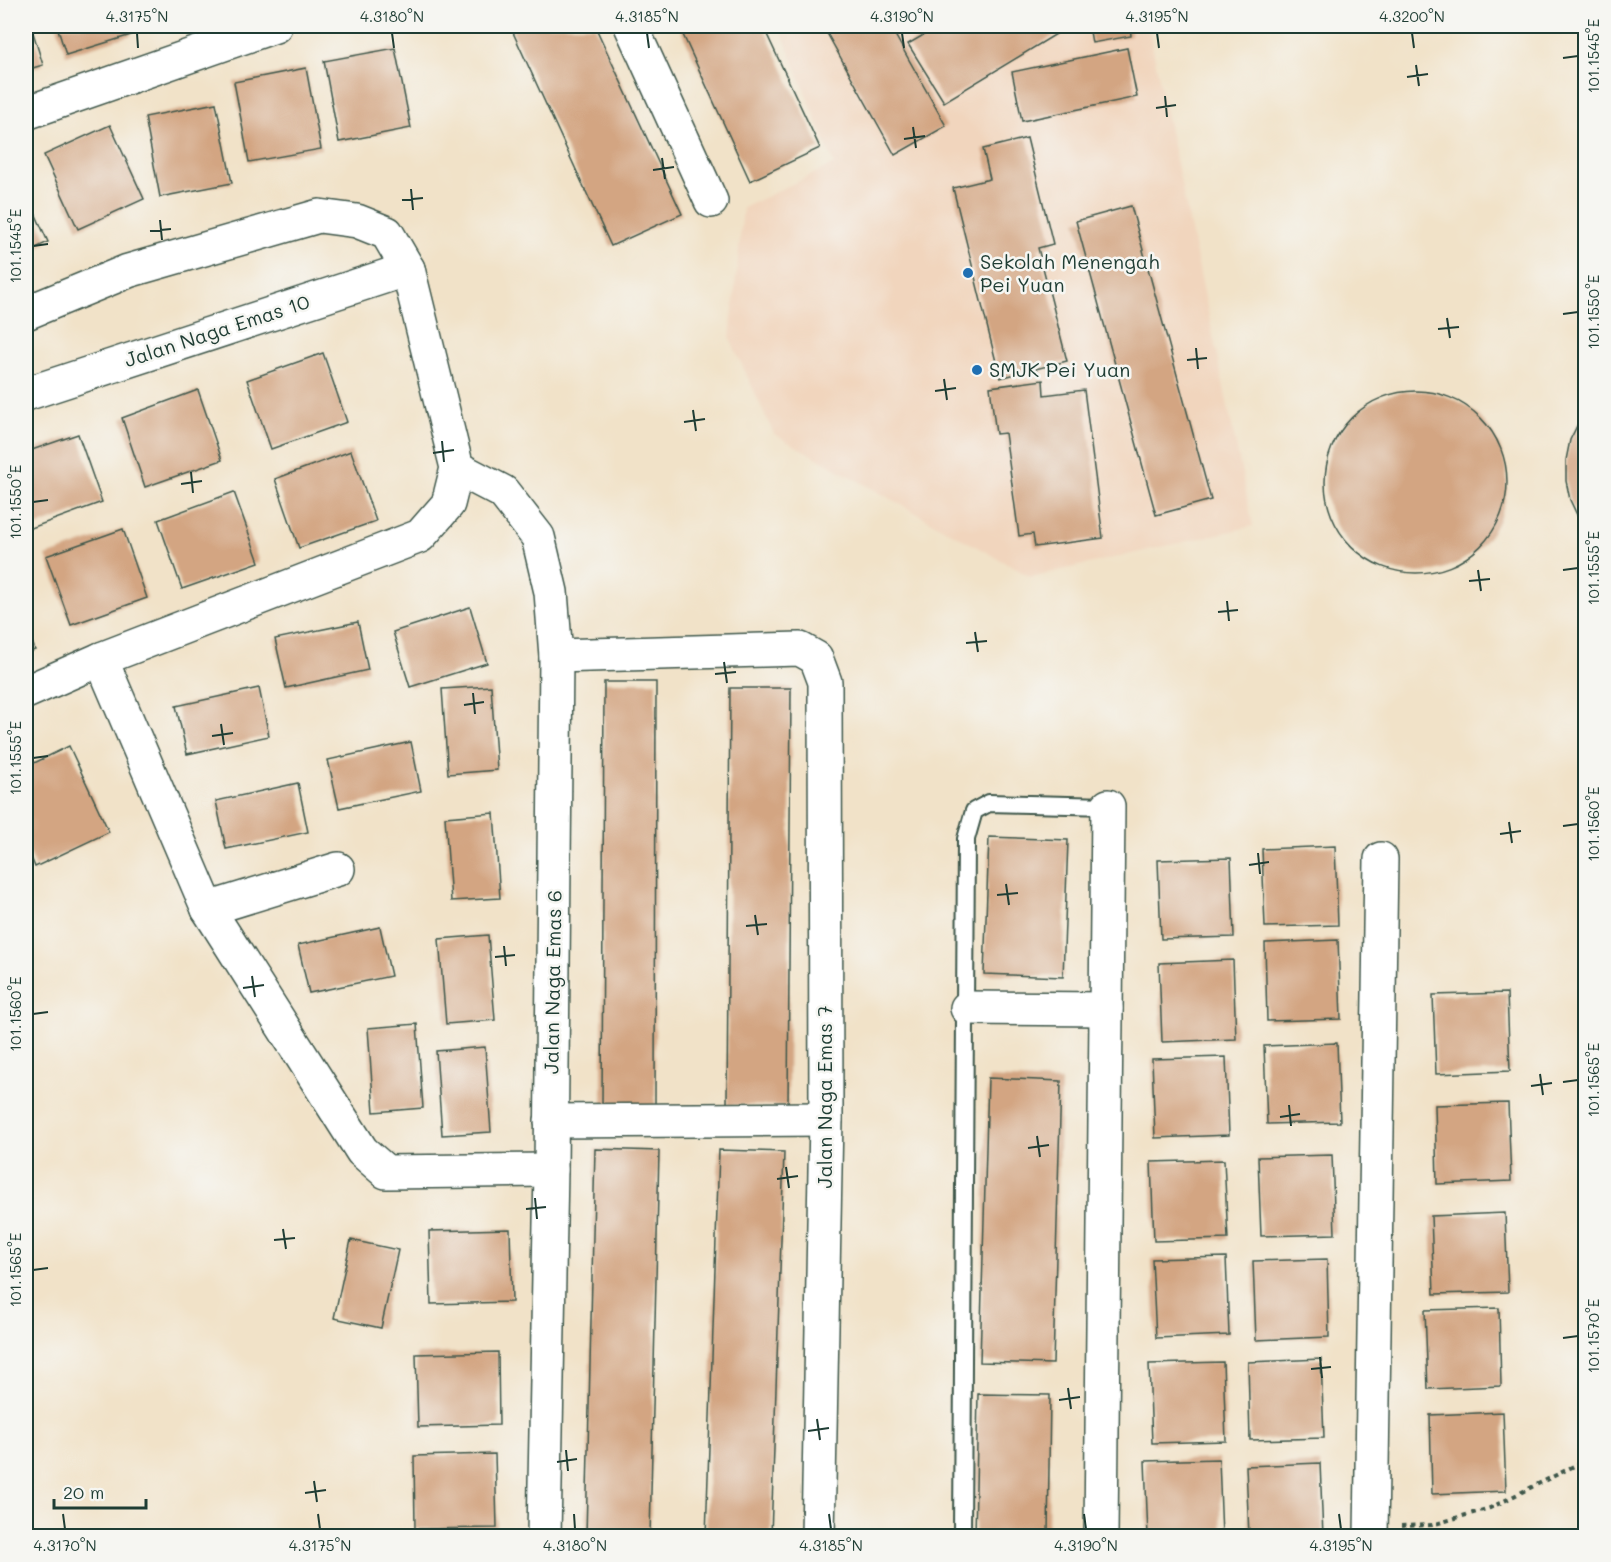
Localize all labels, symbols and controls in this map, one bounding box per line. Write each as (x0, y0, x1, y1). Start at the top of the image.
text: 4.3175°N (106, 6, 168, 26)
text: 4.3180°N (360, 6, 424, 26)
text: 4.3185°N (615, 6, 679, 26)
text: 4.3190°N (870, 6, 934, 26)
text: 4.3195°N (1125, 6, 1189, 26)
text: 4.3200°N (1379, 6, 1445, 26)
text: 101.1545°E (1583, 18, 1603, 93)
text: 101.1545°E (5, 208, 25, 283)
place label: Sekolah Menengah Pei Yuan (980, 248, 1159, 297)
marker: Sekolah Menengah Pei Yuan (961, 266, 975, 280)
text: 101.1550°E (1583, 274, 1603, 349)
street label: Jalan Naga Emas 10 (121, 288, 313, 372)
place label: SMJK Pei Yuan (989, 356, 1130, 382)
marker: SMJK Pei Yuan (970, 363, 984, 377)
text: 101.1550°E (5, 464, 25, 539)
text: 101.1555°E (1583, 530, 1603, 605)
text: 101.1555°E (5, 720, 25, 795)
text: 101.1560°E (1583, 786, 1603, 862)
street label: Jalan Naga Emas 6 (537, 890, 567, 1074)
text: 101.1560°E (5, 976, 25, 1052)
street label: Jalan Naga Emas 7 (811, 1005, 837, 1189)
text: 101.1565°E (1583, 1042, 1603, 1117)
text: 101.1565°E (5, 1232, 25, 1307)
text: 101.1570°E (1583, 1298, 1603, 1373)
scale bar (54, 1472, 146, 1510)
text: 20 m (63, 1480, 104, 1504)
text: 4.3170°N (33, 1535, 97, 1555)
text: 4.3175°N (289, 1535, 351, 1555)
text: 4.3180°N (543, 1535, 607, 1555)
text: 4.3185°N (799, 1535, 863, 1555)
text: 4.3190°N (1054, 1535, 1118, 1555)
text: 4.3195°N (1309, 1535, 1373, 1555)

